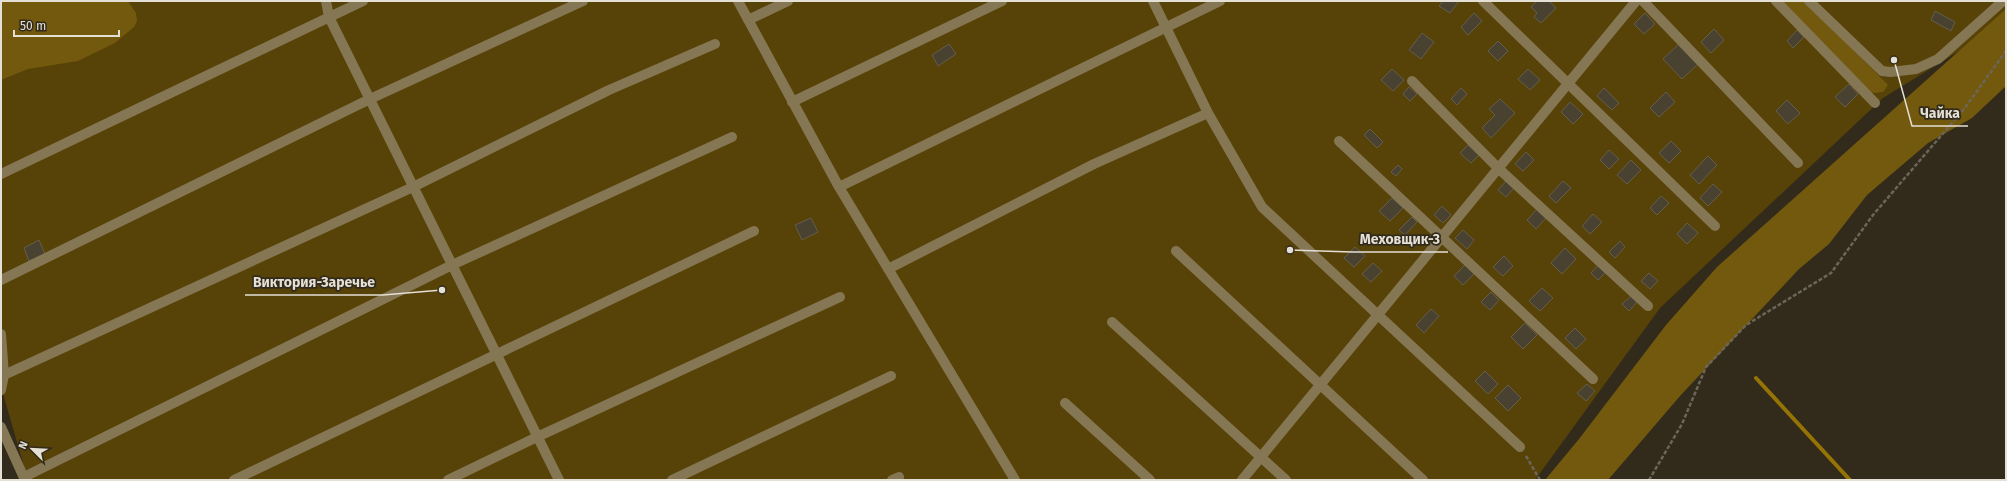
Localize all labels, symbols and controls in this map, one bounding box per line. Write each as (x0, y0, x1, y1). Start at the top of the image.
scale bar (14, 12, 119, 38)
text: 50 m (20, 19, 46, 33)
callout: Чайка (1912, 100, 1968, 126)
text: Чайка (1920, 105, 1960, 122)
callout: Меховщик-3 (1352, 226, 1448, 252)
text: Меховщик-3 (1360, 231, 1440, 248)
callout: Виктория-Заречье (245, 269, 383, 295)
text: Виктория-Заречье (253, 274, 375, 291)
north arrow (12, 429, 52, 469)
text: N (16, 439, 31, 451)

